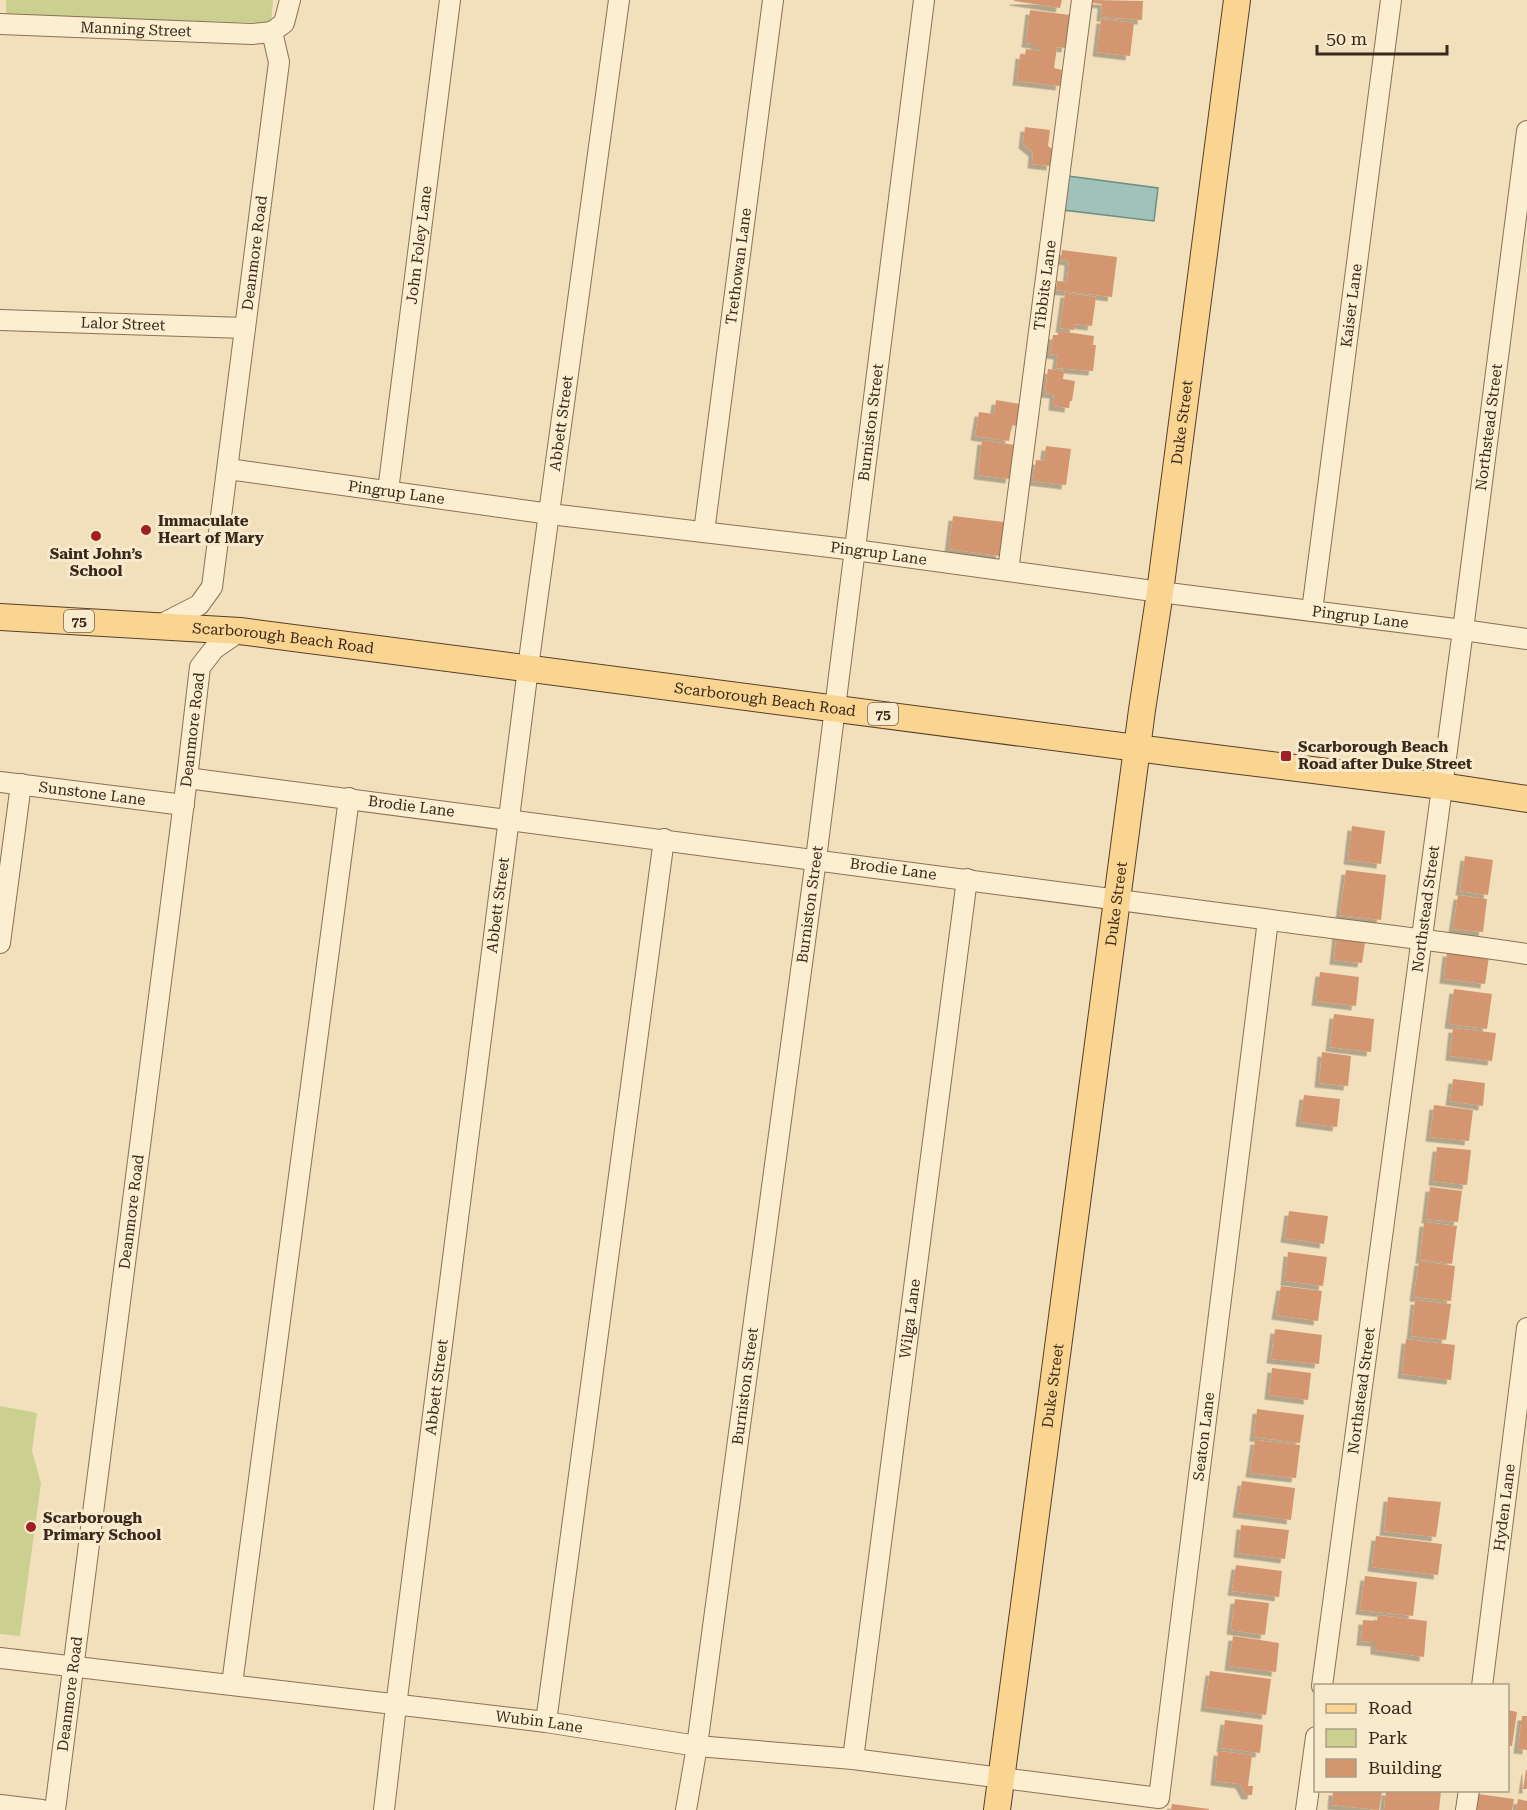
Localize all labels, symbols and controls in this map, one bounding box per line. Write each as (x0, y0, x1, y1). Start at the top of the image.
street label: Manning Street (80, 18, 192, 41)
scale bar (1317, 18, 1448, 56)
text: 50 m (1326, 28, 1367, 49)
street label: John Foley Lane (403, 185, 435, 305)
street label: Deanmore Road (238, 194, 271, 311)
street label: Trethowan Lane (722, 207, 755, 326)
street label: Tibbits Lane (1030, 239, 1060, 332)
street label: Kaiser Lane (1337, 262, 1366, 349)
street label: Lalor Street (80, 314, 166, 334)
street label: Burniston Street (855, 362, 887, 482)
street label: Northstead Street (1472, 362, 1506, 492)
street label: Abbett Street (546, 374, 577, 472)
street label: Duke Street (1168, 379, 1197, 466)
street label: Pingrup Lane (347, 477, 446, 508)
place label: Immaculate Heart of Mary (158, 512, 264, 547)
marker: Immaculate Heart of Mary (139, 523, 153, 537)
marker: Saint John’s School (89, 529, 103, 543)
street label: Pingrup Lane (829, 538, 928, 569)
place label: Saint John’s School (50, 545, 143, 580)
street label: Pingrup Lane (1311, 602, 1410, 632)
road number: 75 (64, 610, 94, 632)
street label: Scarborough Beach Road (192, 619, 375, 657)
street label: Deanmore Road (177, 671, 208, 788)
street label: Scarborough Beach Road (673, 679, 857, 720)
road number: 75 (868, 703, 898, 725)
place label: Scarborough Beach Road after Duke Street (1298, 738, 1472, 773)
marker: Scarborough Beach Road after Duke Street (1279, 749, 1293, 763)
street label: Sunstone Lane (38, 778, 147, 809)
street label: Brodie Lane (367, 792, 456, 821)
street label: Burniston Street (793, 844, 827, 964)
street label: Northstead Street (1408, 844, 1443, 974)
street label: Brodie Lane (849, 854, 938, 884)
street label: Abbett Street (483, 856, 513, 954)
street label: Duke Street (1102, 860, 1131, 947)
street label: Deanmore Road (115, 1153, 148, 1270)
street label: Wilga Lane (896, 1278, 924, 1360)
street label: Burniston Street (728, 1326, 762, 1446)
street label: Northstead Street (1344, 1326, 1379, 1455)
street label: Abbett Street (422, 1338, 452, 1436)
street label: Duke Street (1038, 1342, 1067, 1429)
street label: Seaton Lane (1189, 1391, 1218, 1482)
street label: Hyden Lane (1490, 1463, 1519, 1552)
place label: Scarborough Primary School (43, 1509, 161, 1544)
marker: Scarborough Primary School (24, 1520, 38, 1534)
street label: Deanmore Road (54, 1635, 86, 1752)
legend (1314, 1684, 1509, 1792)
text: Road (1368, 1697, 1413, 1718)
street label: Wubin Lane (495, 1707, 584, 1737)
text: Park (1368, 1727, 1408, 1748)
text: Building (1368, 1757, 1442, 1778)

